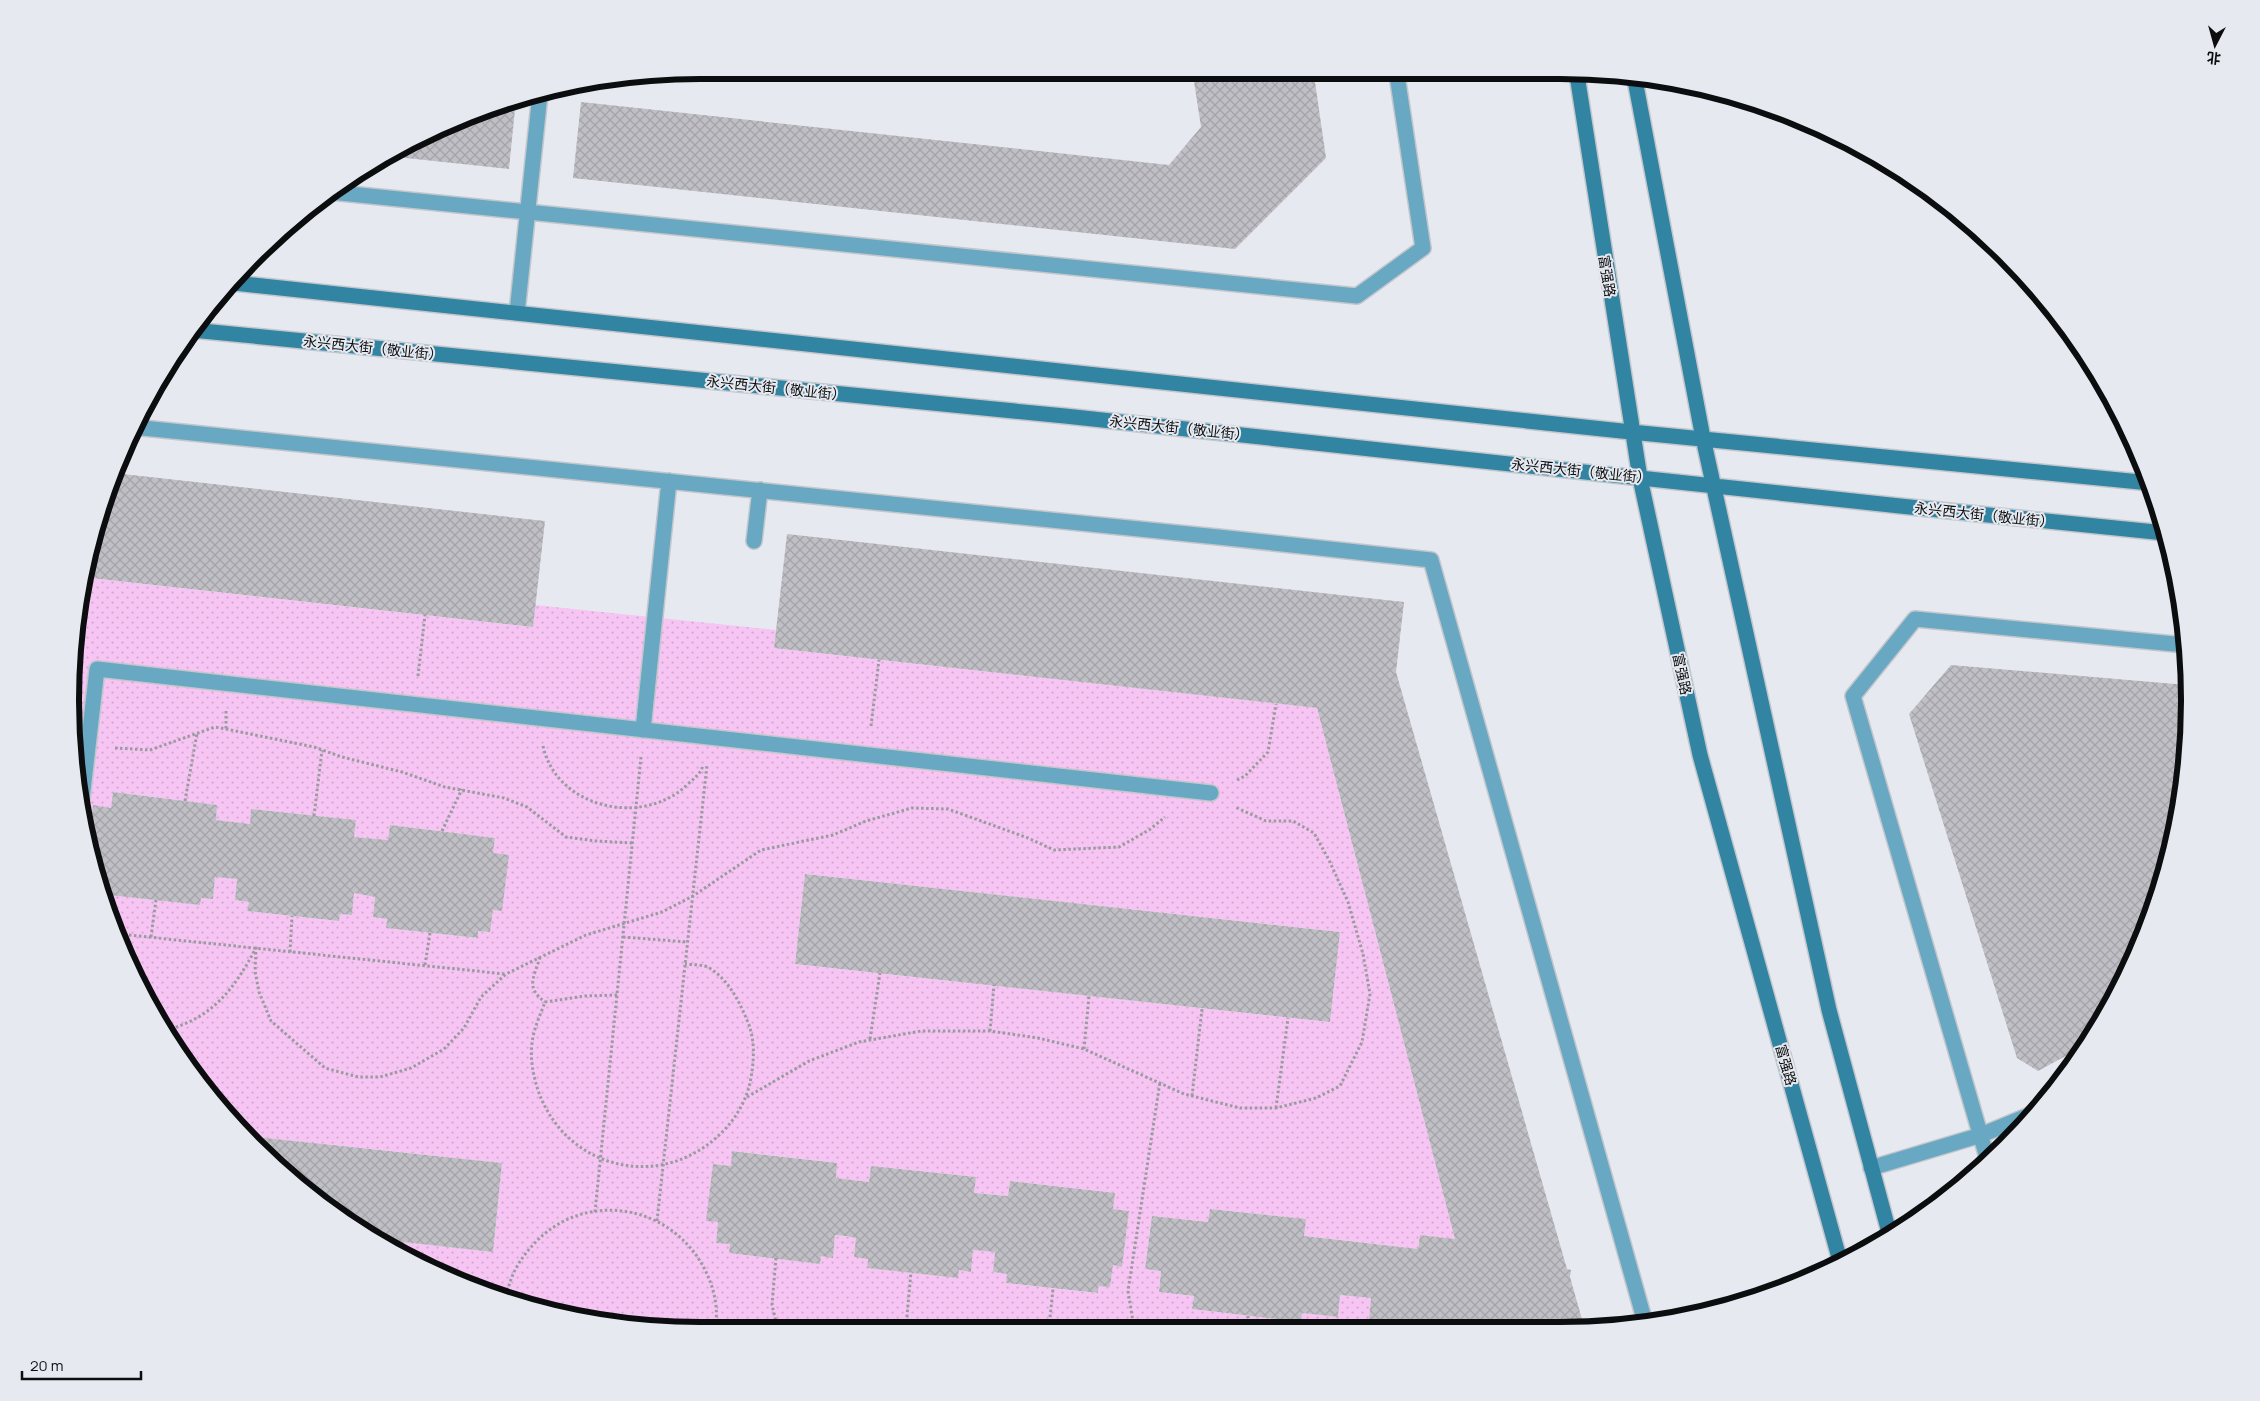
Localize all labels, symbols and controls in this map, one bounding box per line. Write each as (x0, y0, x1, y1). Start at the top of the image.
north arrow (2190, 20, 2240, 70)
text: 北 (2206, 48, 2222, 69)
street label: 富强路 (1595, 254, 1620, 298)
street label: 永兴西大街（敬业街） (302, 331, 444, 364)
street label: 永兴西大街（敬业街） (705, 371, 847, 404)
street label: 永兴西大街（敬业街） (1108, 411, 1250, 444)
street label: 永兴西大街（敬业街） (1510, 454, 1652, 487)
street label: 永兴西大街（敬业街） (1913, 498, 2055, 531)
street label: 富强路 (1669, 651, 1696, 696)
street label: 富强路 (1772, 1042, 1801, 1088)
scale bar (22, 1348, 141, 1380)
text: 20 m (30, 1355, 63, 1376)

